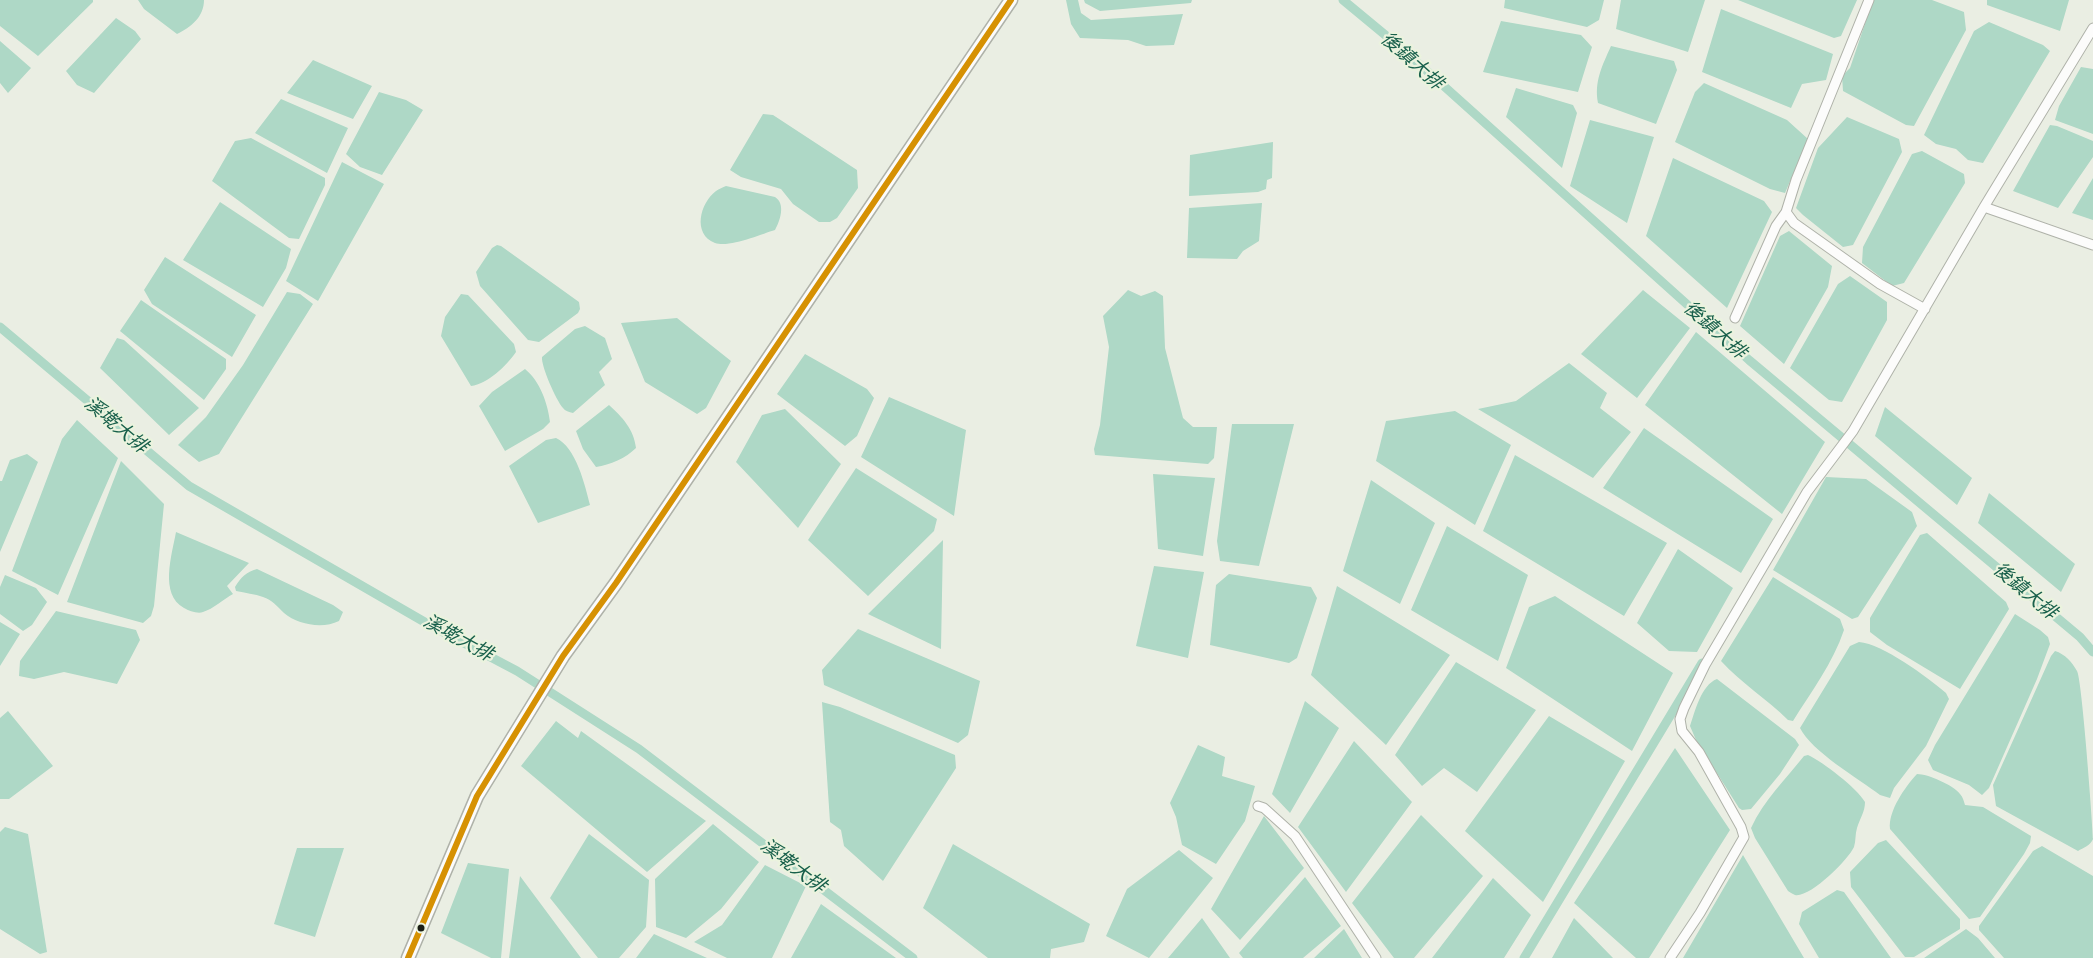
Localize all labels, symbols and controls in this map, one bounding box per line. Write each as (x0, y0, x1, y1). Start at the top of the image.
water label: 後鎮大排 (1376, 27, 1448, 95)
water label: 後鎮大排 (1679, 296, 1751, 364)
water label: 溪墘大排 (80, 392, 152, 458)
water label: 後鎮大排 (1989, 558, 2061, 624)
water label: 溪墘大排 (419, 610, 497, 666)
water label: 溪墘大排 (756, 834, 830, 898)
unlabelled marker (416, 923, 426, 933)

